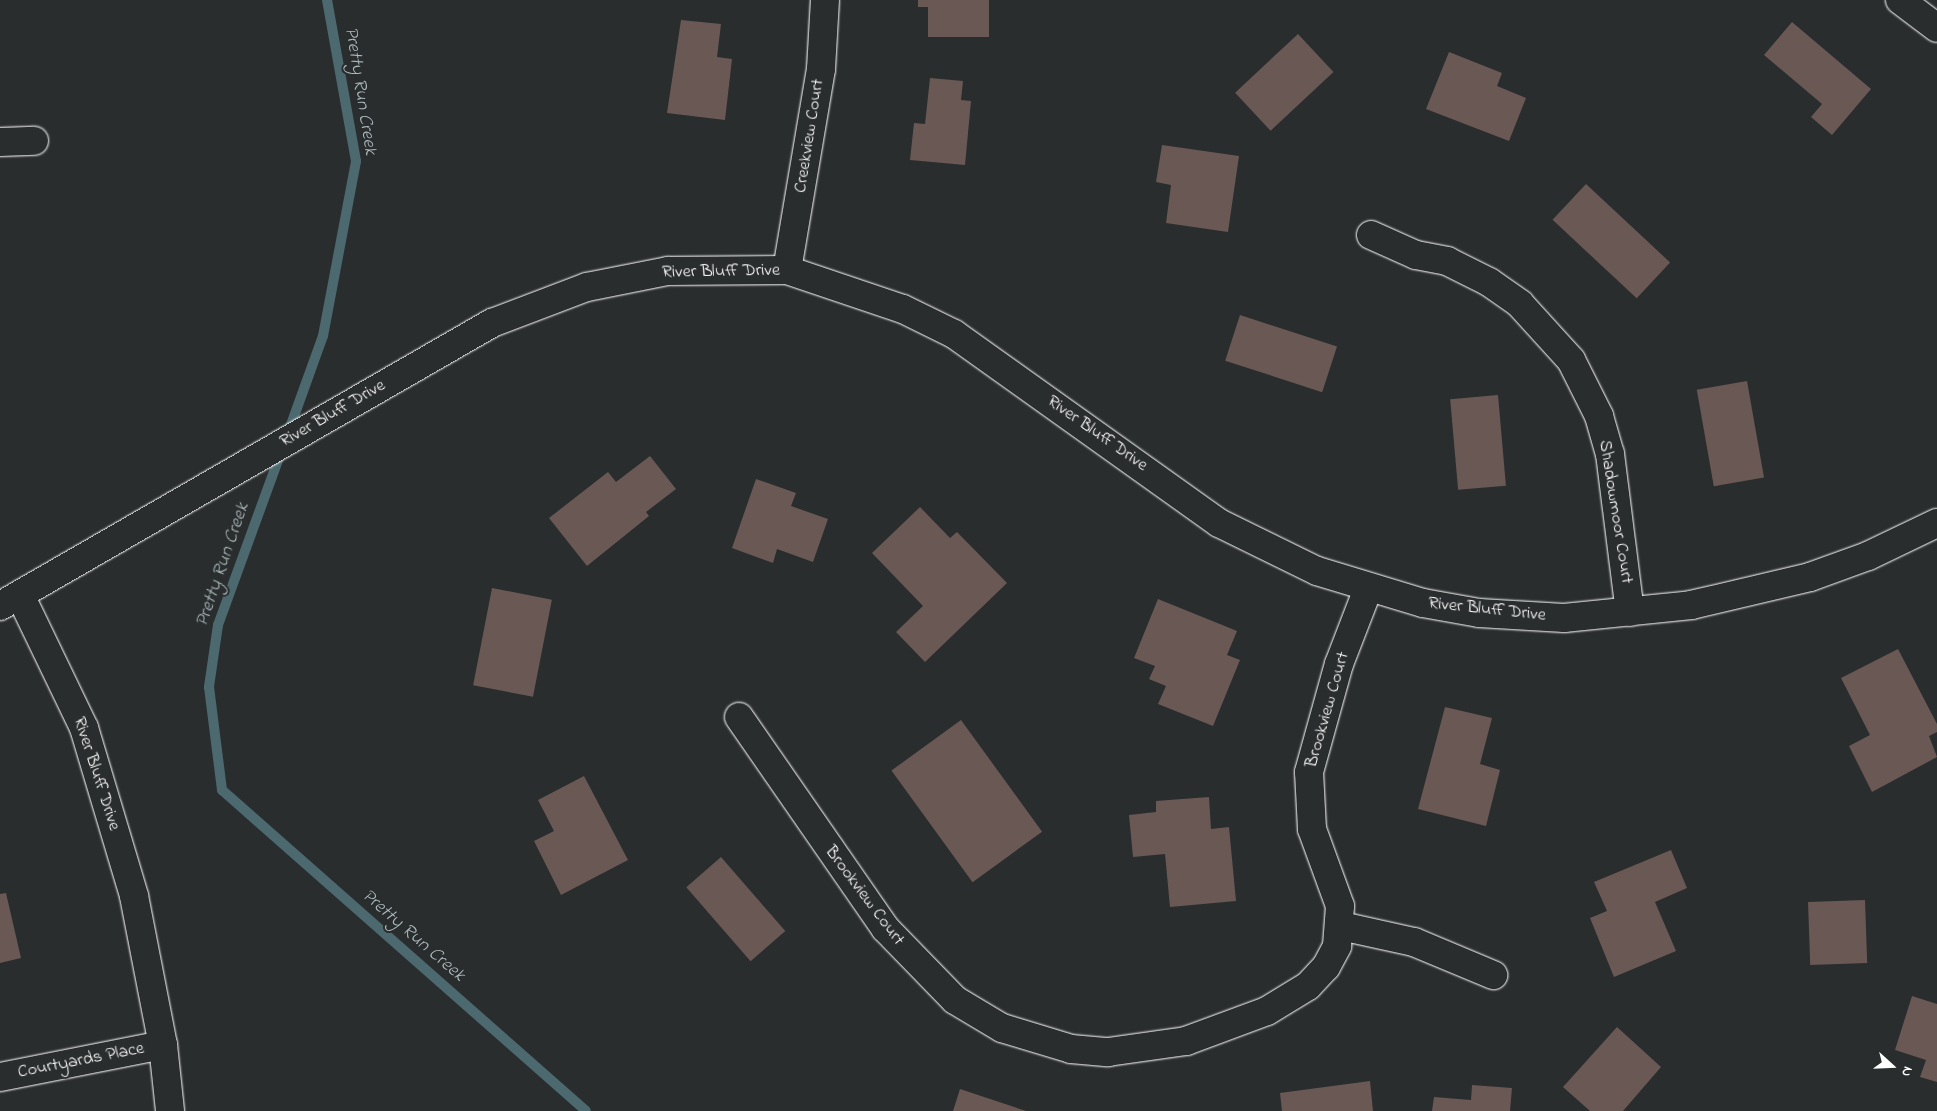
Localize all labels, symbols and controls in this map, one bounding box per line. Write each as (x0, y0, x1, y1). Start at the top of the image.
water label: Pretty Run Creek (339, 25, 381, 157)
street label: Creekview Court (790, 77, 830, 195)
street label: River Bluff Drive (662, 260, 780, 284)
street label: River Bluff Drive (276, 375, 390, 453)
street label: River Bluff Drive (1042, 391, 1152, 477)
street label: Shadowmoor Court (1593, 439, 1637, 585)
water label: Pretty Run Creek (191, 500, 255, 630)
street label: River Bluff Drive (1427, 593, 1547, 627)
street label: Brookview Court (1301, 650, 1355, 770)
street label: River Bluff Drive (67, 714, 125, 834)
street label: Brookview Court (819, 842, 909, 950)
water label: Pretty Run Creek (357, 885, 469, 987)
street label: Courtyards Place (16, 1038, 146, 1084)
north arrow (1867, 1041, 1917, 1091)
text: N (1895, 1063, 1918, 1079)

